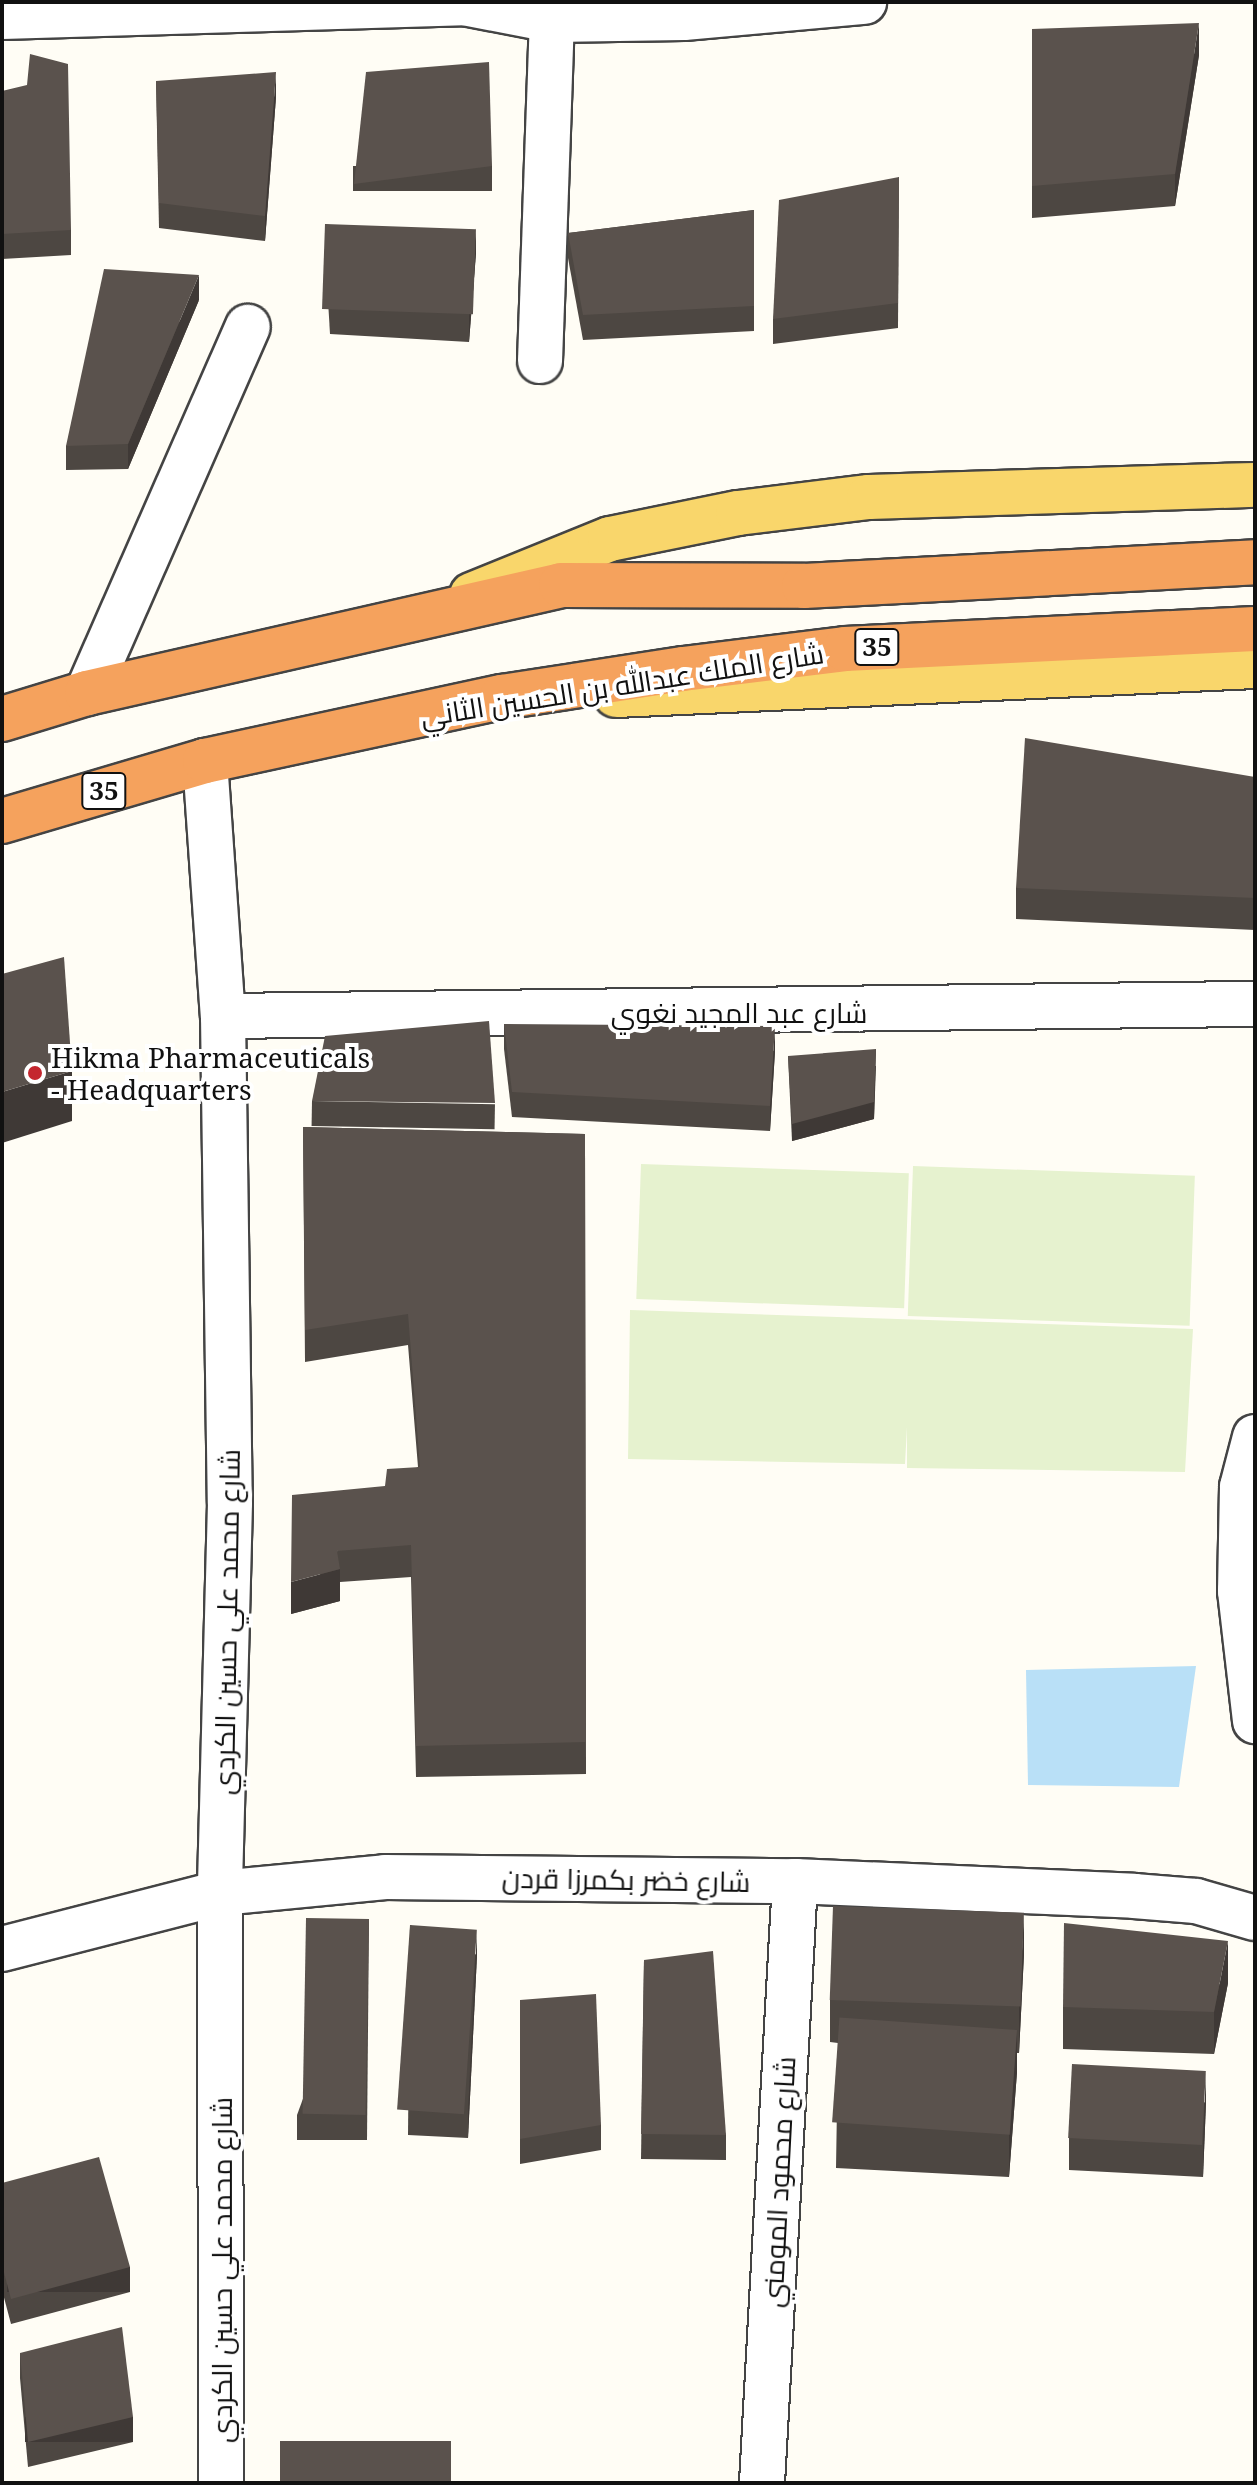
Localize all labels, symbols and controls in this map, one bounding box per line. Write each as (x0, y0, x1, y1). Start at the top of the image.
road number: 35 (853, 625, 901, 669)
street label: شارع الملك عبدالله بن الحسين الثاني (418, 635, 826, 733)
road number: 35 (80, 769, 128, 813)
street label: شارع عبد المجيد نغوي (611, 995, 867, 1029)
place label: Hikma Pharmaceuticals - Headquarters (51, 1040, 370, 1106)
marker: Hikma Pharmaceuticals - Headquarters (26, 1064, 44, 1082)
street label: شارع محمد علي حسين الكردي (206, 1449, 246, 1795)
street label: شارع خضر بكمرزا قردن (501, 1860, 751, 1898)
street label: شارع محمود المومني (755, 2055, 801, 2309)
street label: شارع محمد علي حسين الكردي (204, 2097, 238, 2443)

